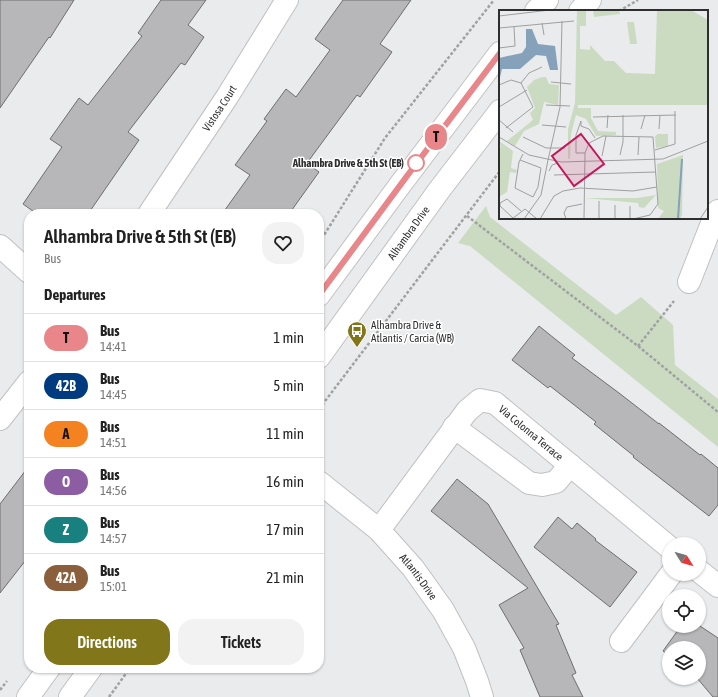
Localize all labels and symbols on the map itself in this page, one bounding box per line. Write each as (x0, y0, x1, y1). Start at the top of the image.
inset map (499, 10, 708, 219)
street label: Vistosa Court (200, 83, 239, 133)
line badge: T (423, 124, 449, 150)
marker: Alhambra Drive & 5th St (EB) (407, 154, 425, 172)
place label: Alhambra Drive & 5th St (EB) (292, 157, 404, 169)
street label: Alhambra Drive (385, 204, 432, 262)
place label: Alhambra Drive & Atlantis / Carcia (WB) (371, 319, 455, 344)
bus stop icon: Alhambra Drive & Atlantis / Carcia (WB) (346, 320, 368, 348)
street label: Via Colonna Terrace (496, 403, 565, 463)
north arrow (662, 537, 706, 581)
street label: Atlantis Drive (397, 551, 440, 602)

